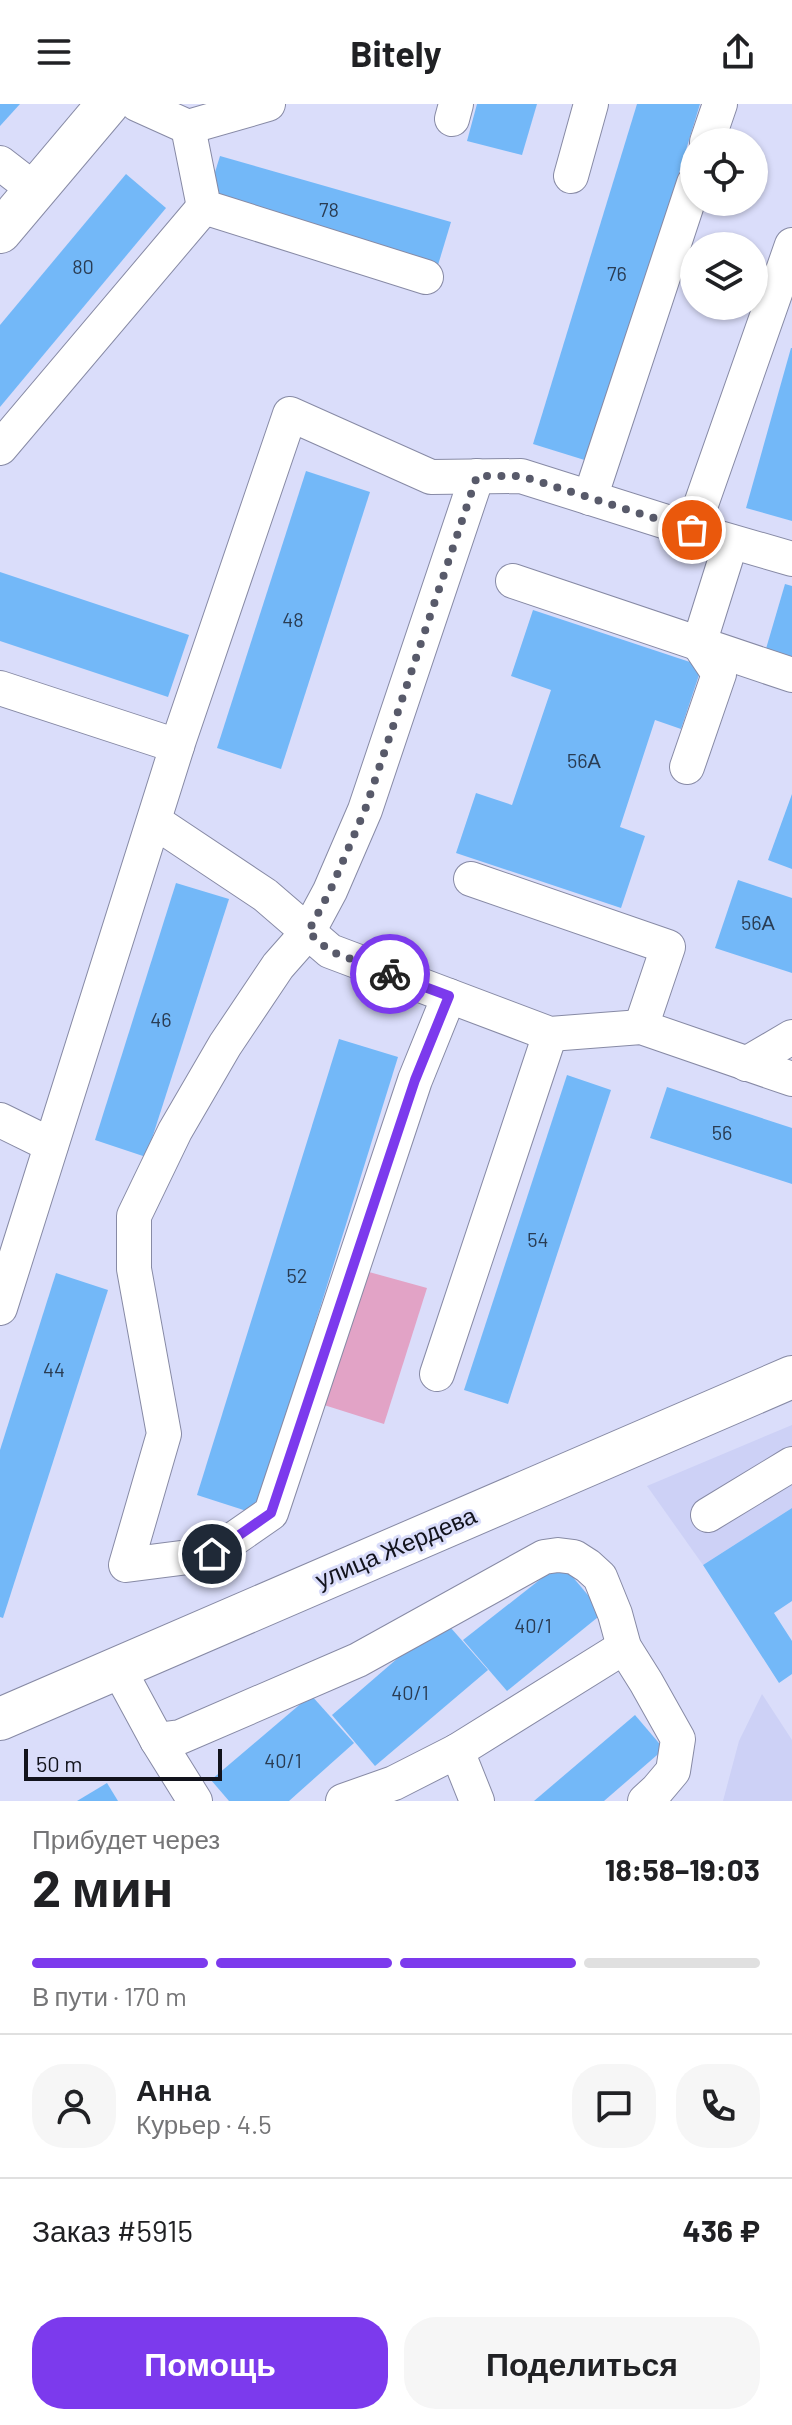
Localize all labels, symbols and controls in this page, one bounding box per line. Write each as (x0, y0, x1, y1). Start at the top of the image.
icon: menu (32, 30, 76, 74)
icon: share (716, 30, 760, 74)
text: Bitely (350, 31, 442, 74)
map controls (680, 128, 768, 320)
button: locate (680, 128, 768, 216)
house number: 78 (319, 197, 339, 221)
button: layers (680, 232, 768, 320)
house number: 80 (72, 254, 94, 278)
house number: 76 (607, 261, 627, 285)
pin (658, 496, 726, 564)
icon: bag (670, 508, 714, 552)
house number: 48 (282, 607, 304, 631)
house number: 56А (567, 748, 602, 772)
house number: 56А (741, 910, 776, 934)
courier (350, 934, 430, 1014)
icon: bike (368, 952, 412, 996)
house number: 46 (150, 1007, 172, 1031)
house number: 56 (712, 1120, 732, 1144)
house number: 54 (527, 1227, 549, 1251)
house number: 52 (287, 1263, 308, 1287)
house number: 44 (43, 1357, 65, 1381)
street label: улица Жердева (311, 1499, 481, 1594)
pin (178, 1520, 246, 1588)
icon: home (190, 1532, 234, 1576)
house number: 40/1 (514, 1613, 552, 1637)
house number: 40/1 (391, 1680, 429, 1704)
scale bar (24, 1745, 222, 1781)
house number: 40/1 (264, 1748, 302, 1772)
text: 50 m (36, 1750, 82, 1776)
text: Прибудет через (32, 1823, 220, 1854)
text: 18:58–19:03 (605, 1851, 760, 1887)
text: 2 мин (32, 1855, 173, 1917)
text: В пути · 170 m (32, 1980, 187, 2011)
button: person (32, 2064, 116, 2148)
button: chat (572, 2064, 656, 2148)
button: phone (676, 2064, 760, 2148)
text: Анна (136, 2071, 211, 2107)
text: Курьер · 4.5 (136, 2108, 272, 2139)
text: Заказ #5915 (32, 2212, 193, 2248)
text: 436 ₽ (683, 2212, 760, 2248)
button: Помощь (32, 2317, 388, 2409)
button: Поделиться (404, 2317, 760, 2409)

